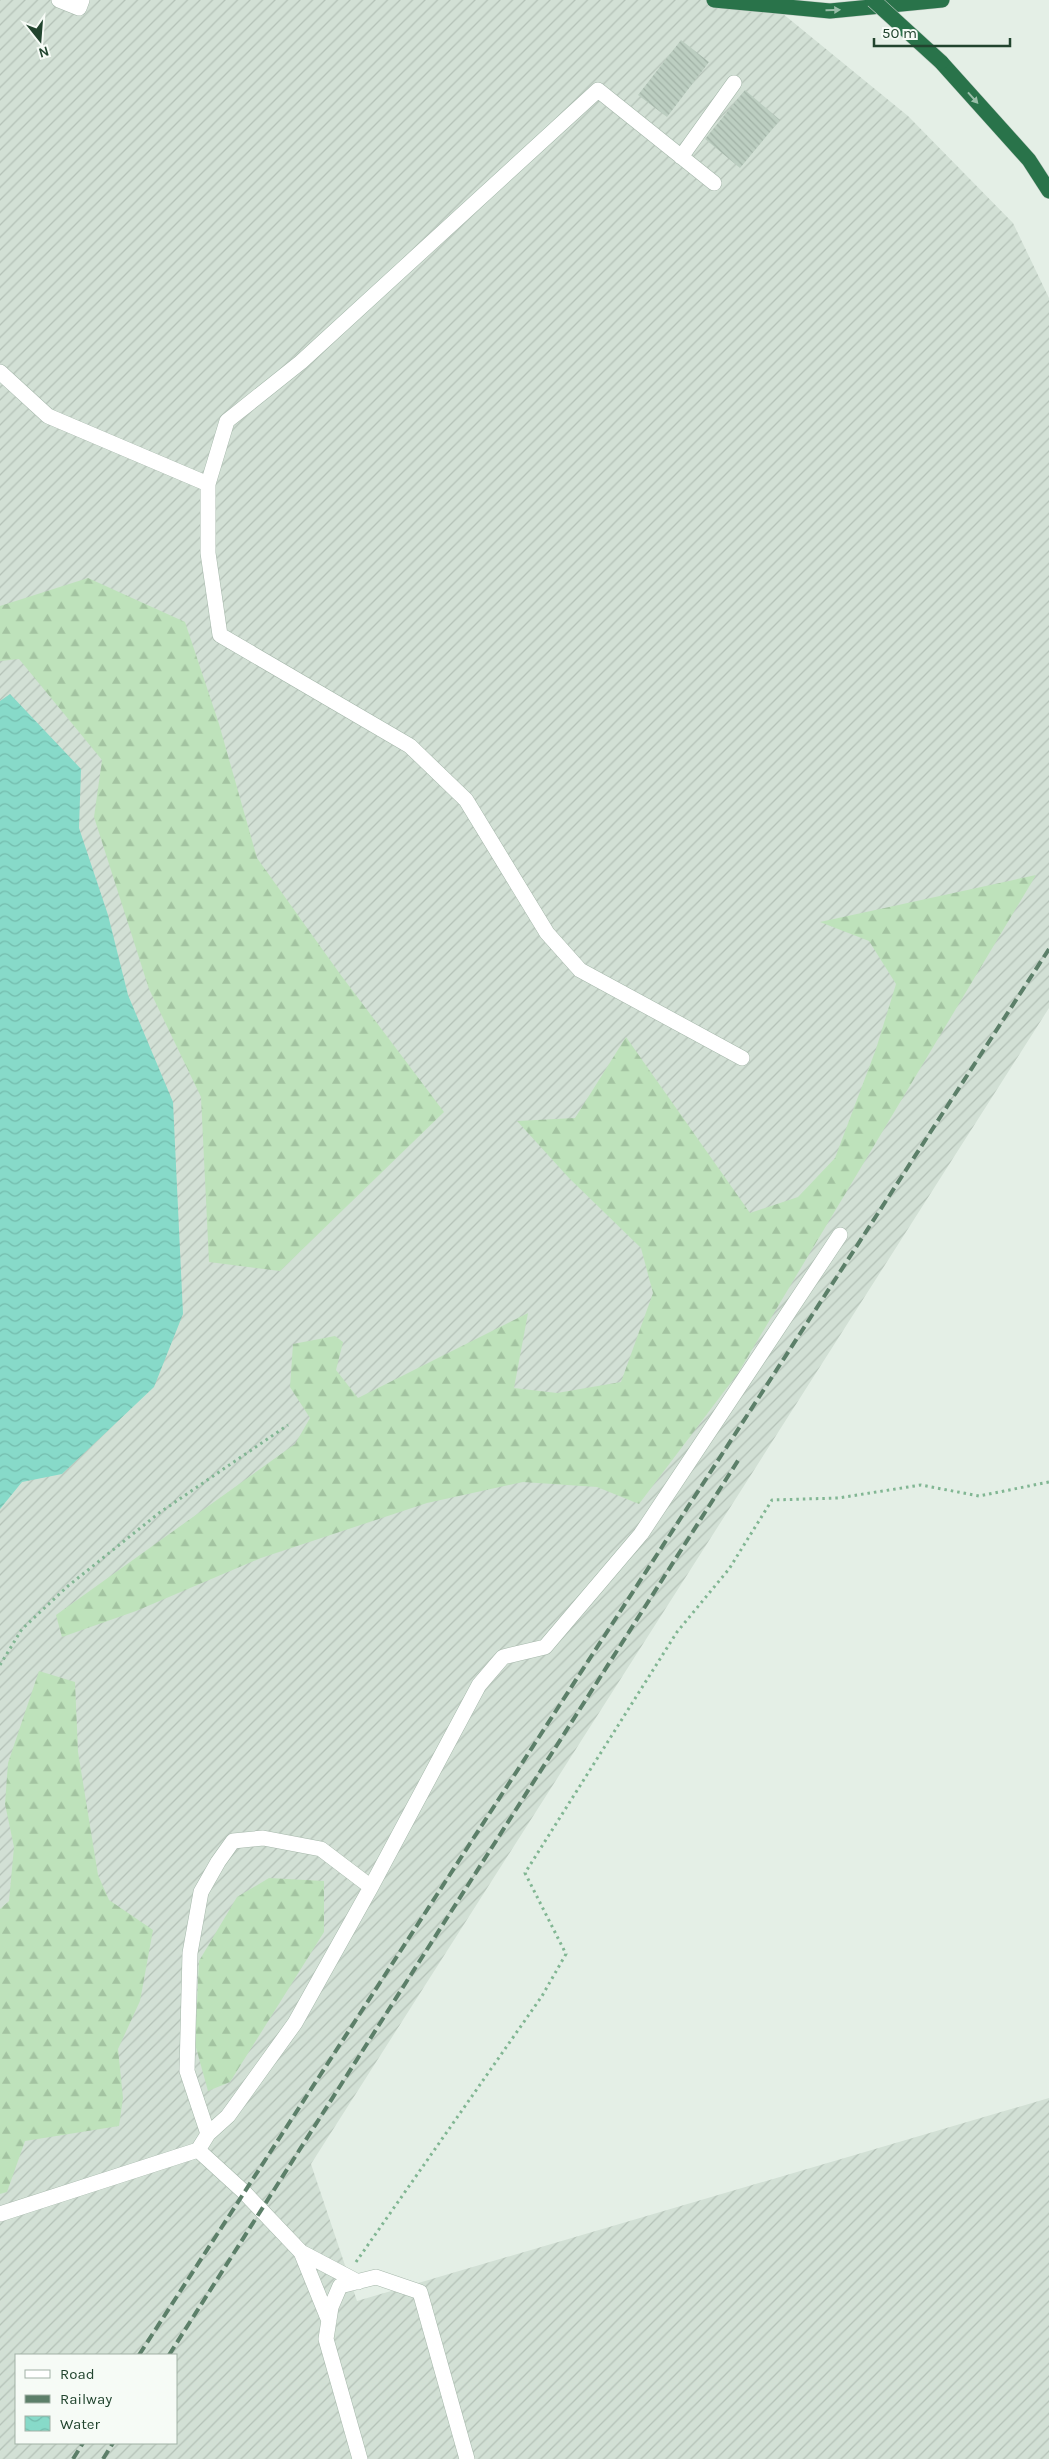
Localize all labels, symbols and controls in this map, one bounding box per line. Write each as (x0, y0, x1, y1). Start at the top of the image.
one-way arrow (825, 6, 841, 14)
north arrow (15, 15, 65, 65)
scale bar (874, 15, 1010, 47)
text: 50 m (882, 24, 917, 42)
text: N (36, 42, 51, 62)
one-way arrow (968, 91, 979, 104)
legend (15, 2354, 178, 2444)
text: Road (60, 2365, 95, 2383)
text: Railway (60, 2390, 112, 2408)
text: Water (60, 2415, 101, 2433)

